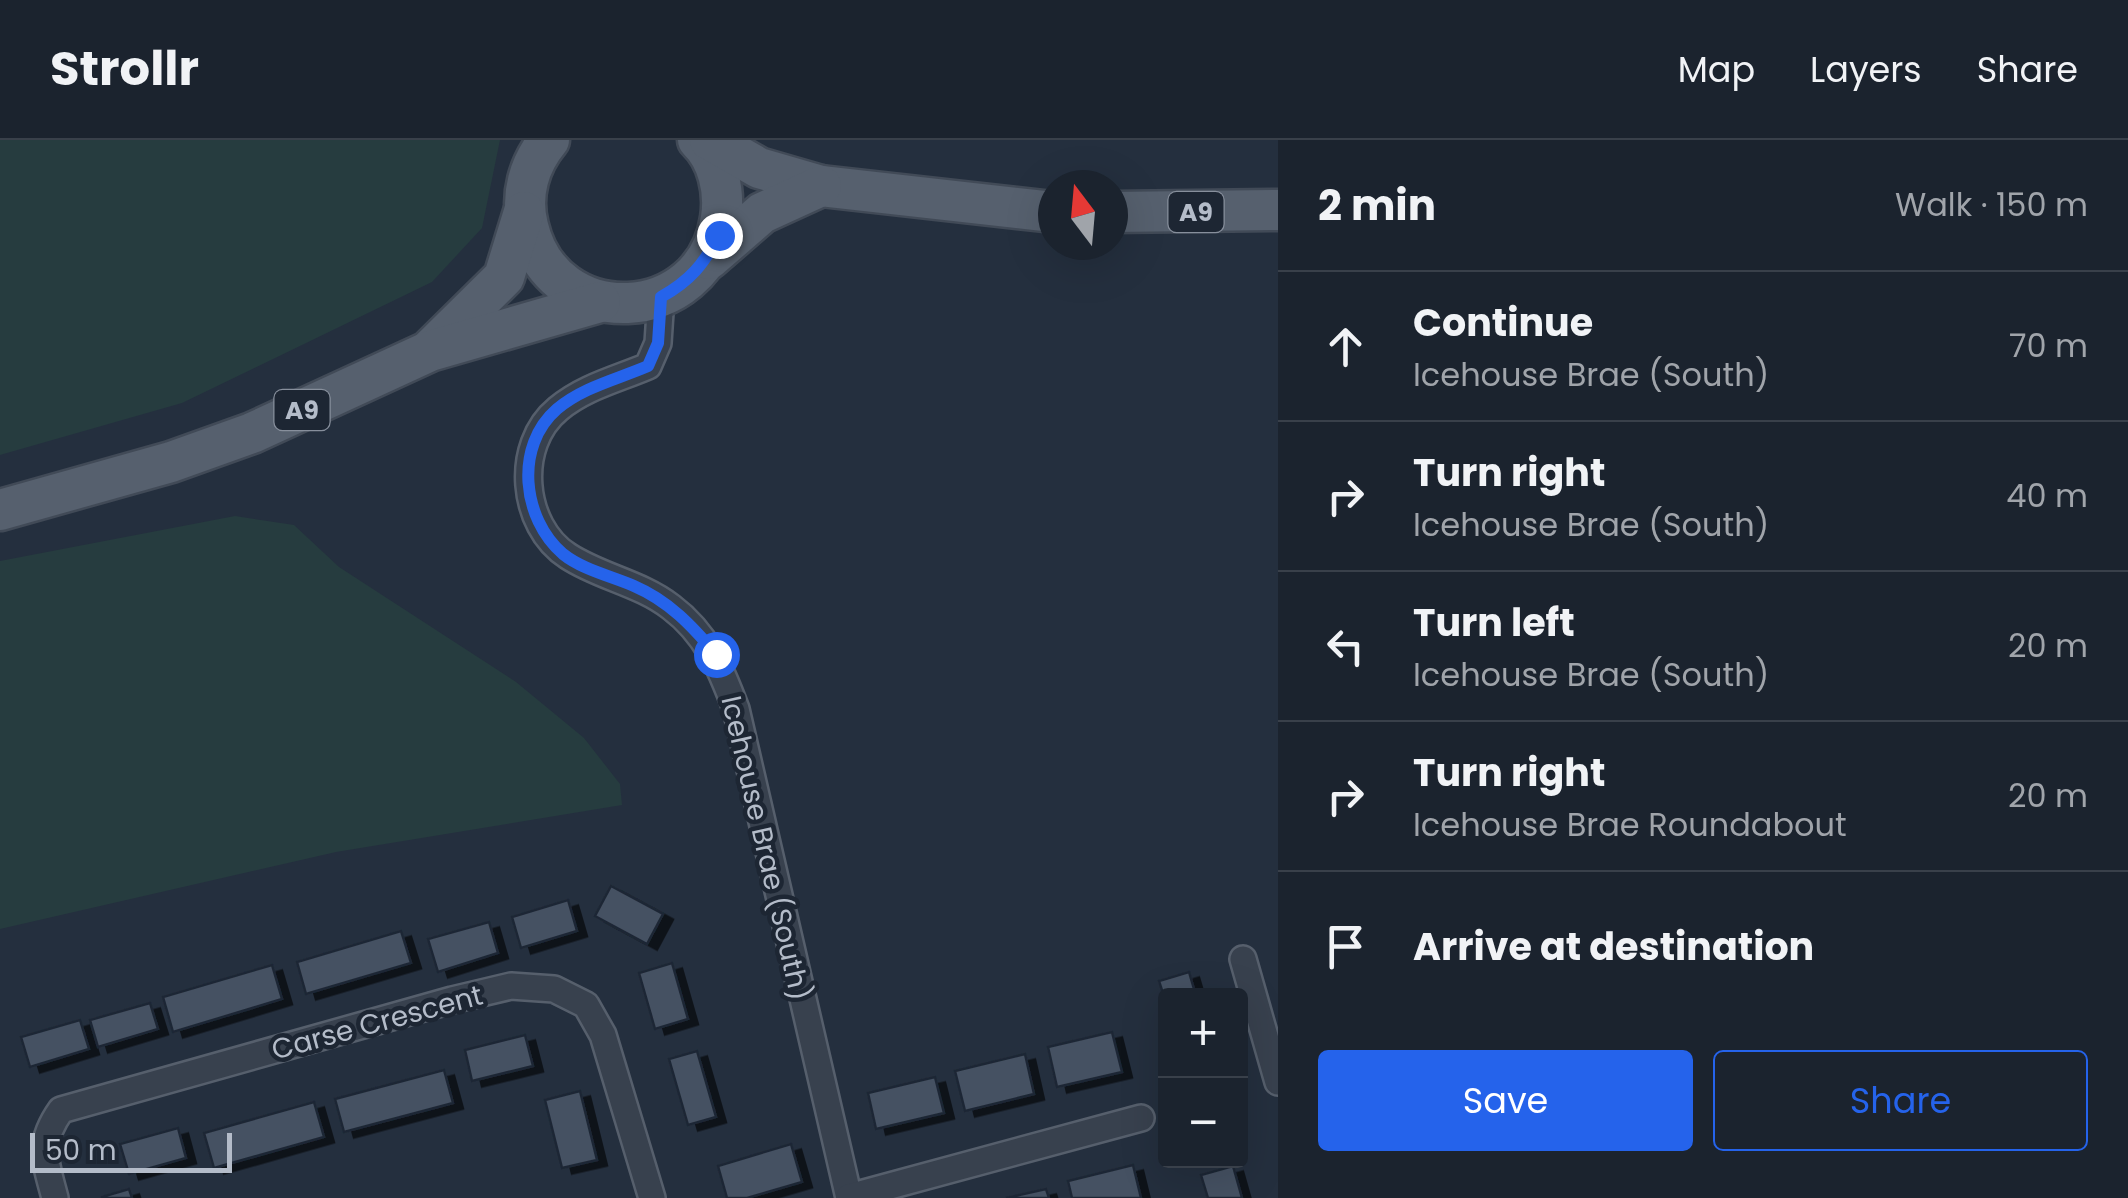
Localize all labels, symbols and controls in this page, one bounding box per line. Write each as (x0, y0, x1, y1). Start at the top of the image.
text: Strollr (50, 35, 199, 102)
text: Map (1678, 45, 1755, 94)
text: Layers (1810, 45, 1922, 94)
text: Share (1977, 45, 2078, 94)
north arrow (1038, 170, 1128, 260)
text: 2 min (1318, 176, 1436, 235)
text: Walk · 150 m (1895, 182, 2088, 227)
road number: A9 (1168, 192, 1224, 232)
route end (697, 213, 743, 259)
text: Continue (1413, 296, 1593, 349)
icon: ahead (1318, 319, 1373, 374)
text: 70 m (2009, 323, 2088, 368)
text: Icehouse Brae (South) (1413, 352, 1769, 397)
road number: A9 (274, 390, 330, 430)
text: Turn right (1413, 446, 1605, 499)
icon: right (1318, 469, 1373, 524)
text: 40 m (2006, 473, 2088, 518)
text: Icehouse Brae (South) (1413, 502, 1769, 547)
text: Turn left (1413, 596, 1575, 649)
icon: left (1318, 619, 1373, 674)
text: 20 m (2008, 623, 2088, 668)
route start (694, 632, 740, 678)
text: Icehouse Brae (South) (1413, 652, 1769, 697)
street label: Icehouse Brae (South) (711, 692, 820, 1004)
text: Turn right (1413, 746, 1605, 799)
icon: right (1318, 769, 1373, 824)
text: 20 m (2008, 773, 2088, 818)
text: Icehouse Brae Roundabout (1413, 802, 1847, 847)
icon: arrive (1318, 919, 1373, 974)
text: Arrive at destination (1413, 920, 1814, 973)
street label: Carse Crescent (267, 976, 487, 1069)
map controls (1158, 988, 1248, 1168)
button: + (1158, 988, 1248, 1078)
button: Save (1318, 1050, 1693, 1151)
button: Share (1713, 1050, 2088, 1151)
button: − (1158, 1078, 1248, 1168)
scale bar (30, 1128, 232, 1172)
text: 50 m (45, 1131, 116, 1170)

